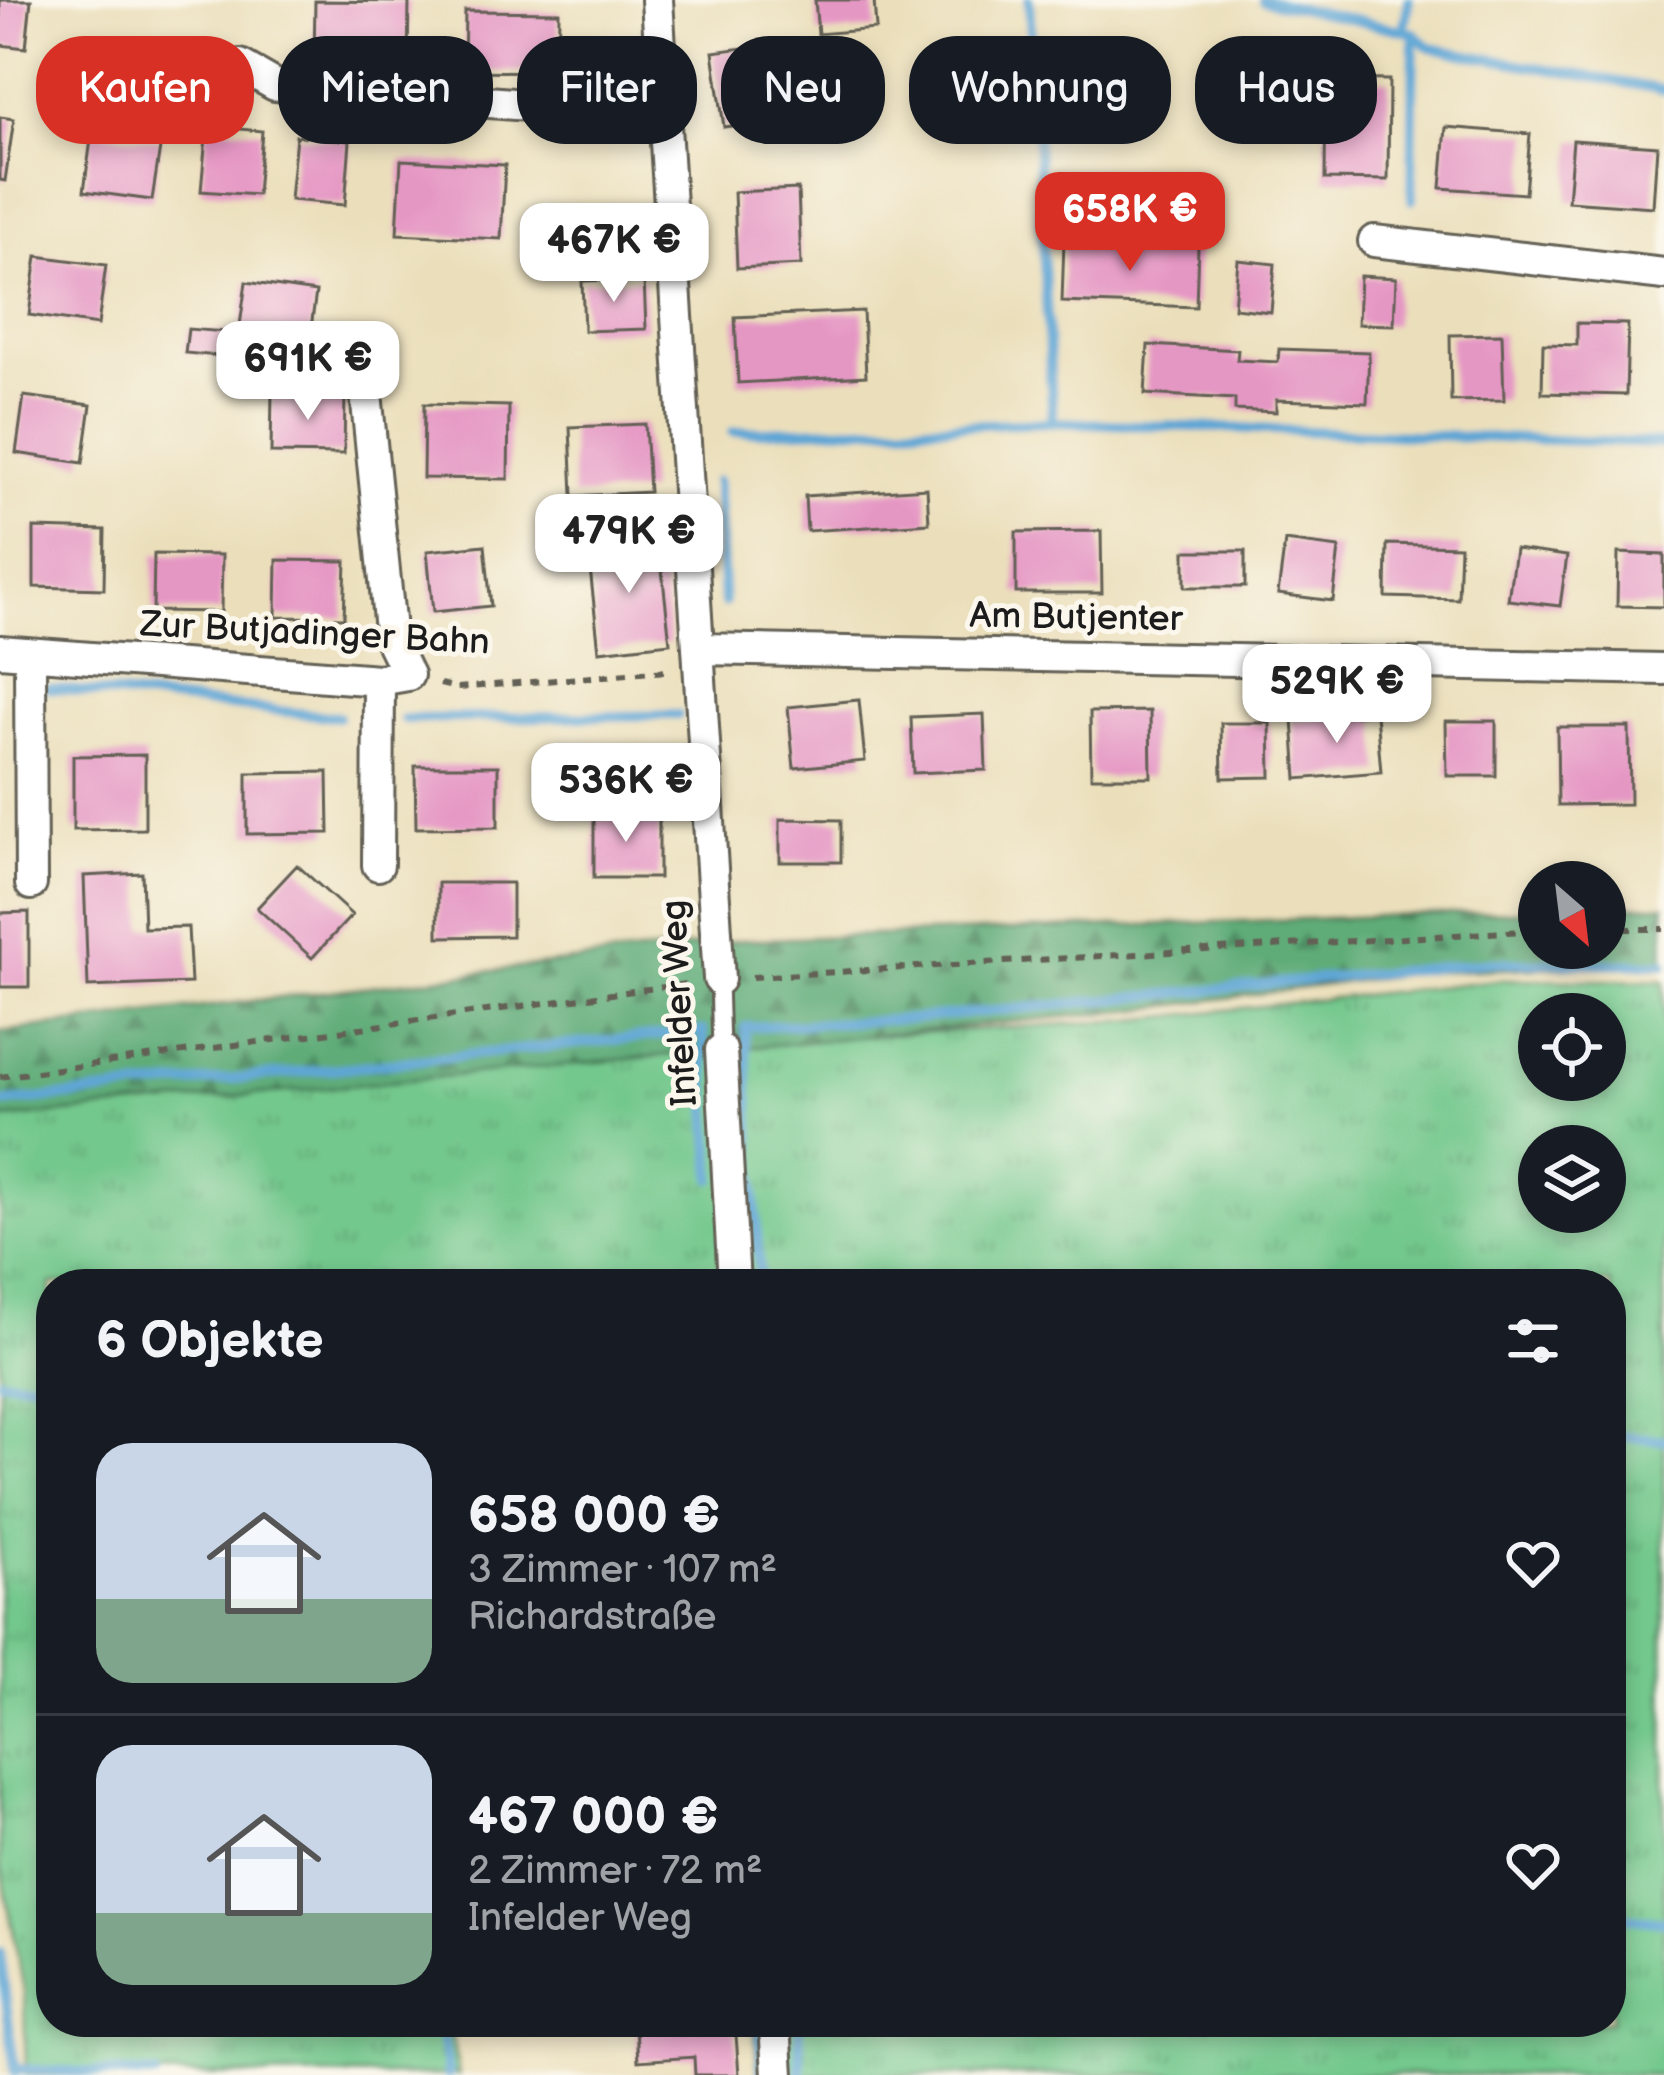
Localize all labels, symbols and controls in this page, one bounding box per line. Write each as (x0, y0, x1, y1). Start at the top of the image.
chip: Kaufen (36, 36, 254, 144)
chip: Mieten (278, 36, 493, 144)
chip: Filter (517, 36, 697, 144)
chip: Neu (721, 36, 885, 144)
chip: Wohnung (909, 36, 1171, 144)
chip: Haus (1195, 36, 1377, 144)
pin: 658K € (1032, 172, 1228, 274)
text: 658K € (1062, 187, 1198, 234)
pin: 467K € (516, 203, 712, 305)
text: 467K € (547, 218, 681, 265)
pin: 691K € (210, 321, 406, 423)
text: 691K € (243, 336, 373, 383)
pin: 479K € (531, 494, 727, 596)
text: 479K € (562, 509, 696, 556)
street label: Am Butjenter (969, 595, 1184, 641)
street label: Zur Butjadinger Bahn (138, 603, 491, 665)
pin: 529K € (1239, 644, 1435, 746)
text: 529K € (1269, 659, 1405, 706)
pin: 536K € (528, 743, 724, 845)
text: 536K € (558, 758, 694, 805)
north arrow (1518, 861, 1626, 969)
map controls (1518, 861, 1626, 1233)
street label: Infelder Weg (653, 899, 707, 1107)
button: locate (1518, 993, 1626, 1101)
button: layers (1518, 1125, 1626, 1233)
icon: filters (1500, 1308, 1566, 1374)
text: 6 Objekte (96, 1311, 324, 1372)
text: 658 000 € (468, 1486, 720, 1547)
icon: home (192, 1491, 336, 1635)
icon: heart (1500, 1530, 1566, 1596)
text: 3 Zimmer · 107 m² (468, 1547, 777, 1594)
text: Richardstraße (468, 1594, 716, 1641)
text: 467 000 € (468, 1787, 718, 1848)
icon: home (192, 1793, 336, 1937)
icon: heart (1500, 1832, 1566, 1898)
text: 2 Zimmer · 72 m² (468, 1848, 763, 1895)
text: Infelder Weg (468, 1895, 692, 1942)

